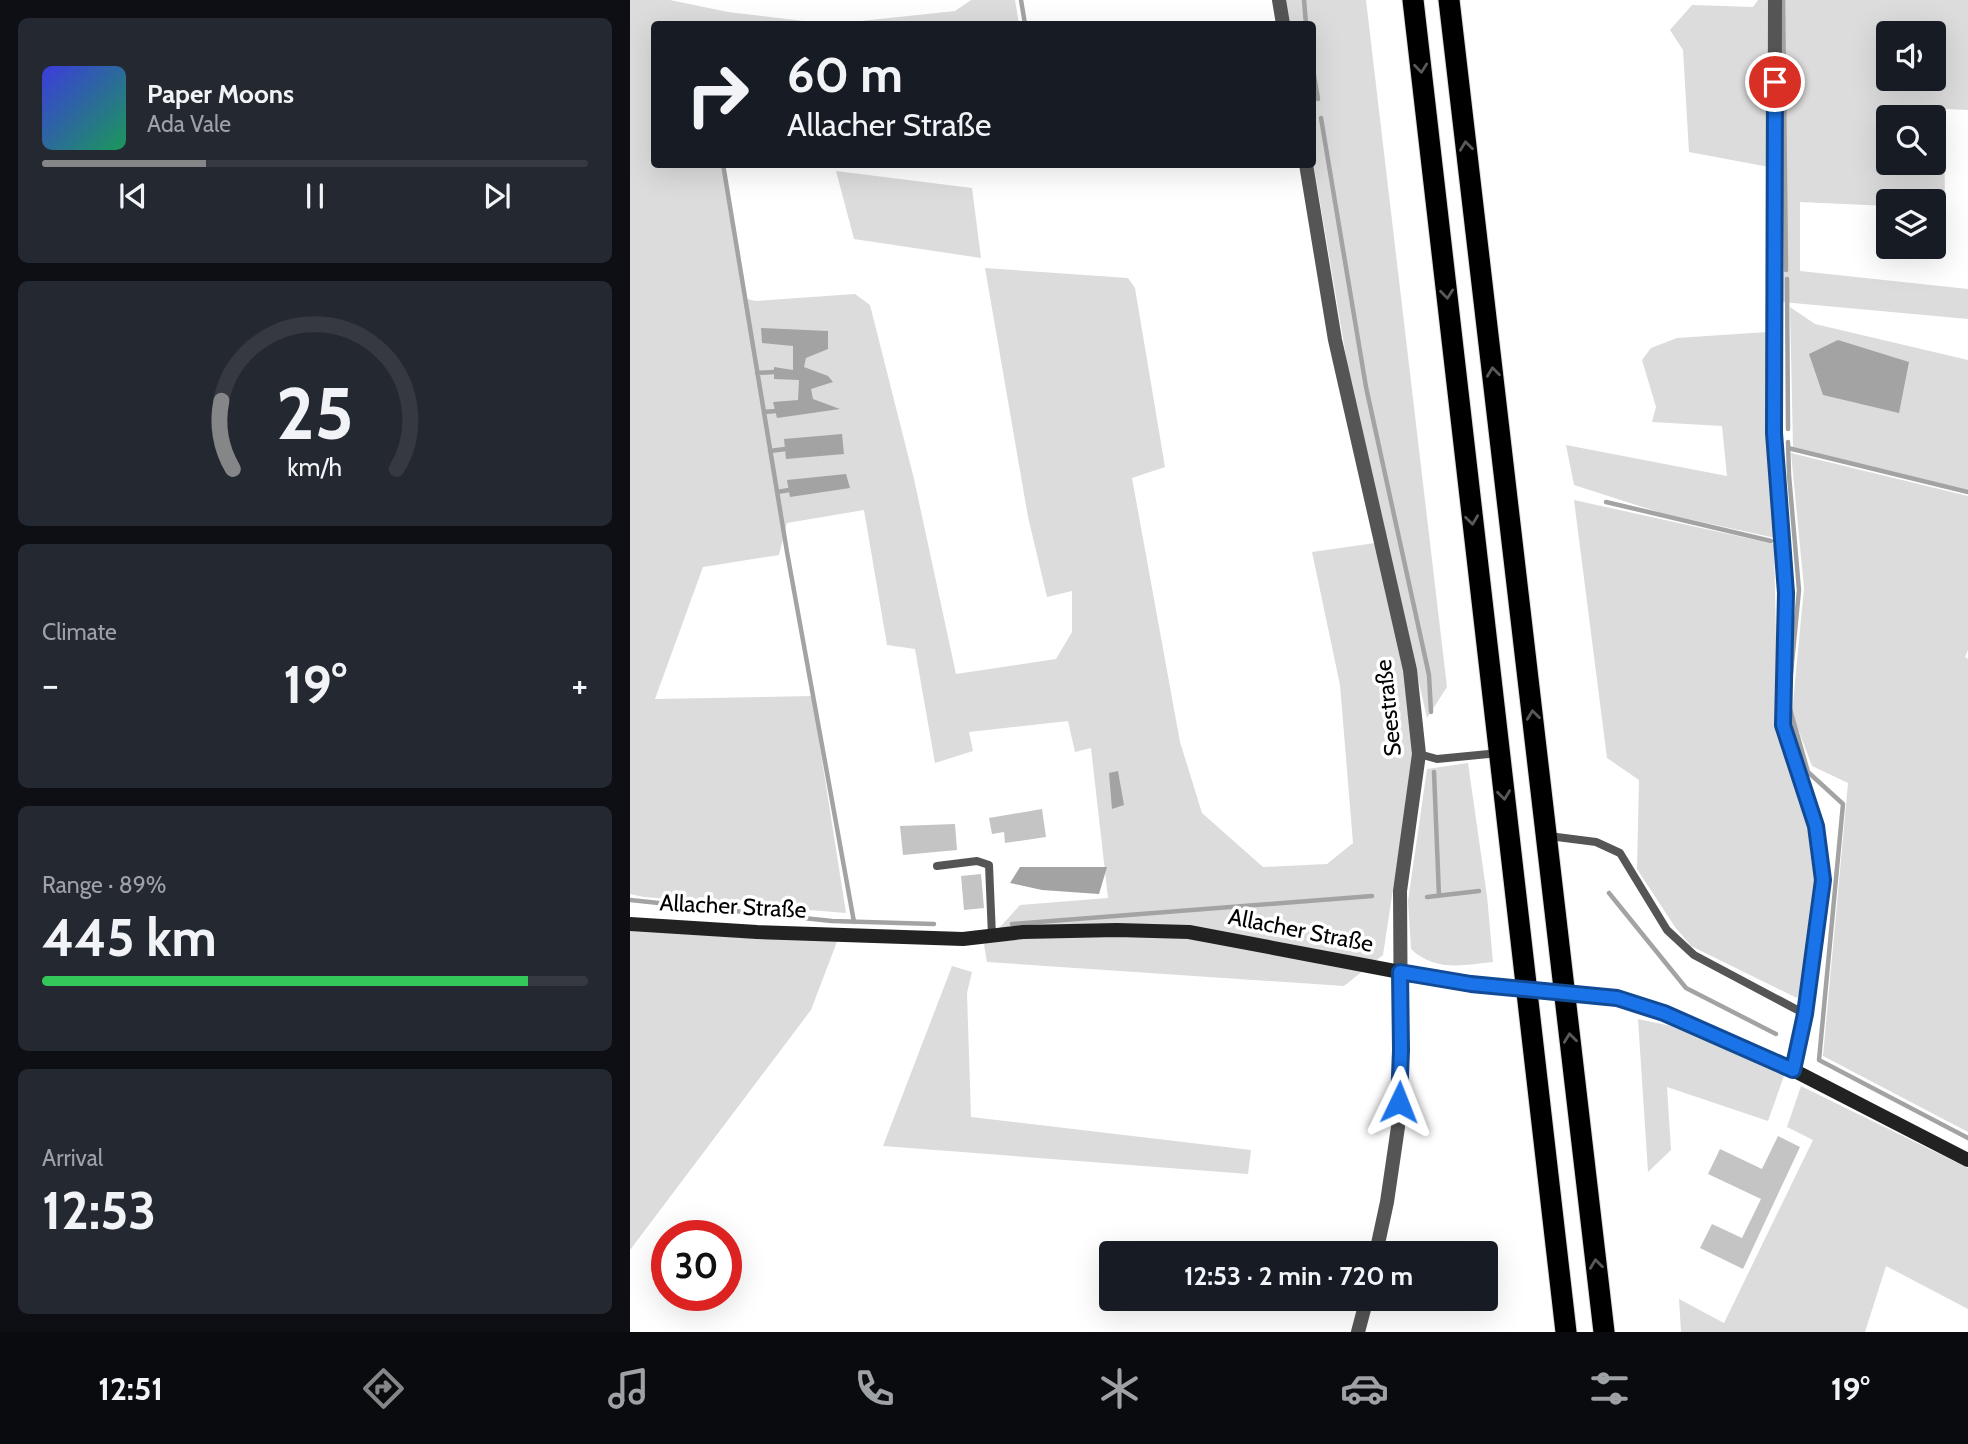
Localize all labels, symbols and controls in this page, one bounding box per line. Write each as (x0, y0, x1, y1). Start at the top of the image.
map controls (1876, 21, 1946, 259)
button: sound (1876, 21, 1946, 91)
text: 60 m (787, 45, 903, 104)
icon: right (672, 49, 763, 140)
pin (1745, 52, 1805, 112)
one-way arrow (1413, 63, 1428, 74)
icon: arrive (1756, 63, 1794, 101)
text: Paper Moons (147, 78, 294, 110)
text: Allacher Straße (787, 105, 991, 144)
button: search (1876, 105, 1946, 175)
text: Ada Vale (147, 110, 231, 138)
one-way arrow (1459, 140, 1474, 152)
icon: previous (114, 177, 152, 215)
icon: pause (296, 177, 334, 215)
icon: next (478, 177, 516, 215)
button: layers (1876, 189, 1946, 259)
one-way arrow (1439, 288, 1454, 300)
one-way arrow (1486, 366, 1501, 378)
text: 25 (276, 370, 354, 458)
text: km/h (288, 452, 342, 482)
one-way arrow (1465, 514, 1480, 526)
text: Climate (42, 618, 117, 646)
text: 19° (283, 653, 347, 716)
street label: Seestraße (1369, 658, 1407, 758)
text: − (42, 661, 59, 708)
text: + (571, 661, 588, 708)
one-way arrow (1525, 709, 1540, 721)
one-way arrow (1496, 789, 1511, 800)
text: Range · 89% (42, 871, 166, 899)
street label: Allacher Straße (659, 888, 807, 924)
street label: Allacher Straße (1226, 902, 1376, 958)
text: 445 km (42, 906, 217, 969)
one-way arrow (1562, 1032, 1577, 1044)
position arrow (1362, 1065, 1436, 1139)
text: Arrival (42, 1144, 103, 1172)
text: 12:53 (42, 1179, 156, 1242)
speed limit sign: 30 (651, 1220, 742, 1311)
one-way arrow (1589, 1258, 1604, 1269)
text: 12:53 · 2 min · 720 m (1184, 1260, 1413, 1292)
icon: directions (359, 1364, 408, 1413)
icon: music (604, 1364, 653, 1413)
icon: phone (850, 1364, 899, 1413)
icon: climate (1095, 1364, 1144, 1413)
icon: car (1340, 1364, 1389, 1413)
icon: filters (1585, 1364, 1634, 1413)
text: 12:51 (98, 1369, 163, 1408)
text: 19° (1831, 1369, 1870, 1408)

